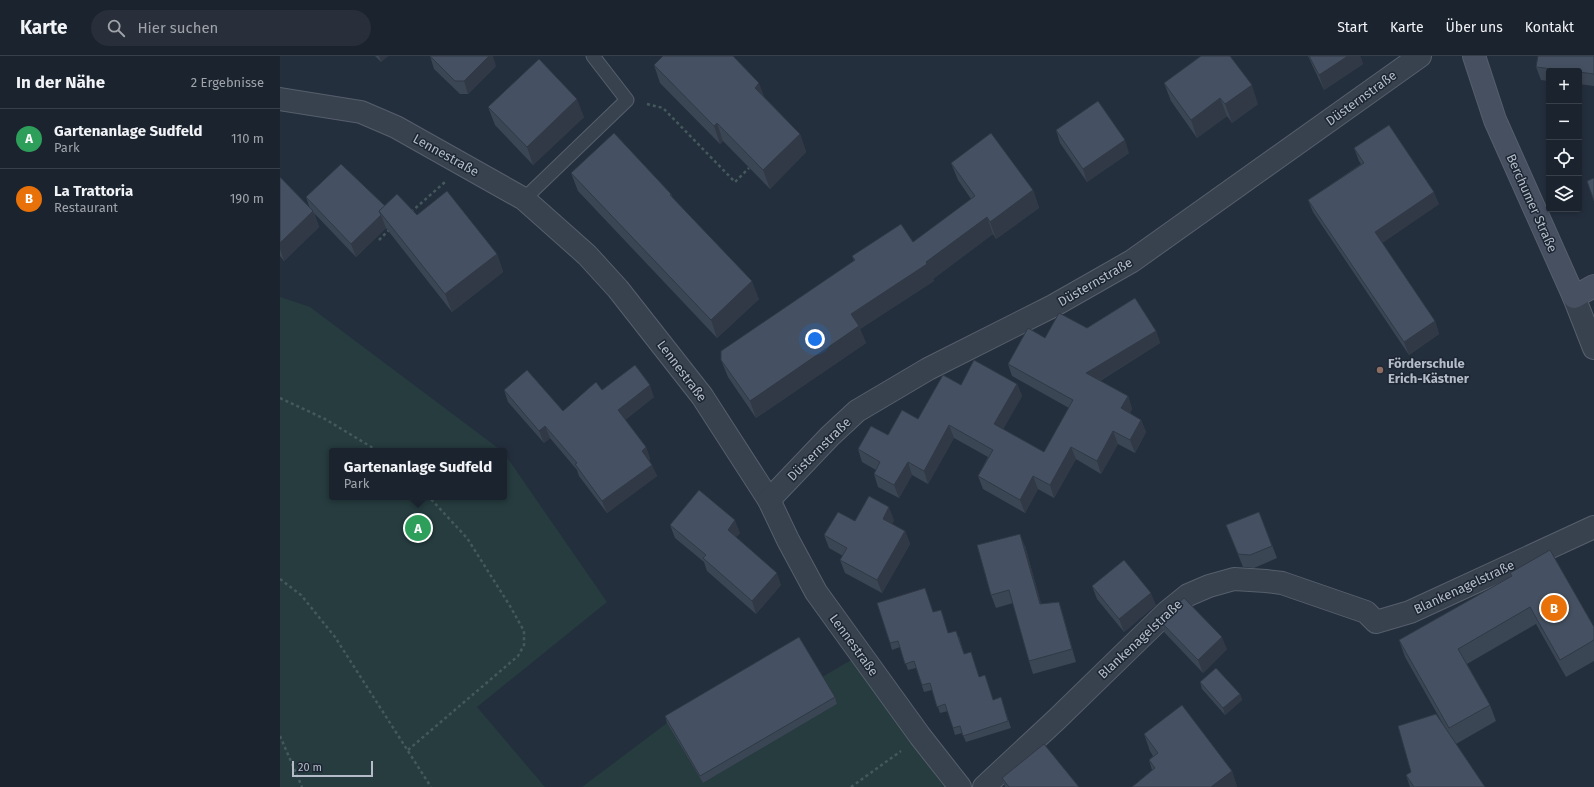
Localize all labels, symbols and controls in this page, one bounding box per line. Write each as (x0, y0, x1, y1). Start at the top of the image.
search box (91, 10, 371, 46)
text: Karte (20, 16, 67, 39)
icon: search (105, 17, 127, 39)
text: Hier suchen (137, 19, 218, 37)
text: Start (1337, 19, 1368, 36)
text: Karte (1390, 19, 1424, 36)
text: Über uns (1446, 19, 1503, 36)
text: Kontakt (1525, 19, 1574, 36)
street label: Düsternstraße (1323, 67, 1399, 129)
map controls (1546, 68, 1582, 212)
button: + (1546, 68, 1582, 104)
text: In der Nähe (16, 72, 105, 93)
text: 2 Ergebnisse (191, 75, 264, 90)
button: − (1546, 104, 1582, 140)
text: Gartenanlage Sudfeld (54, 122, 202, 140)
text: A (25, 131, 33, 146)
text: 110 m (231, 131, 264, 146)
street label: Lennestraße (411, 131, 481, 179)
text: Park (54, 140, 80, 155)
button: locate (1546, 140, 1582, 176)
street label: Berchumer Straße (1504, 152, 1560, 254)
button: layers (1546, 176, 1582, 212)
text: La Trattoria (54, 182, 133, 200)
text: B (25, 191, 33, 206)
text: 190 m (230, 191, 264, 206)
text: Restaurant (54, 200, 118, 215)
street label: Düsternstraße (1055, 255, 1135, 309)
your location (805, 329, 825, 349)
street label: Lennestraße (654, 337, 710, 405)
place label: Förderschule Erich-Kästner (1388, 356, 1470, 386)
marker: Förderschule Erich-Kästner (1375, 365, 1385, 375)
street label: Düsternstraße (784, 414, 854, 484)
popup (329, 448, 507, 500)
text: Gartenanlage Sudfeld (344, 458, 492, 476)
text: Park (344, 476, 369, 491)
pin: A (405, 513, 431, 543)
street label: Blankenagelstraße (1411, 557, 1517, 617)
pin: B (1541, 593, 1567, 623)
street label: Blankenagelstraße (1095, 596, 1185, 682)
street label: Lennestraße (827, 611, 881, 679)
scale bar (292, 759, 373, 778)
text: 20 m (298, 761, 322, 774)

